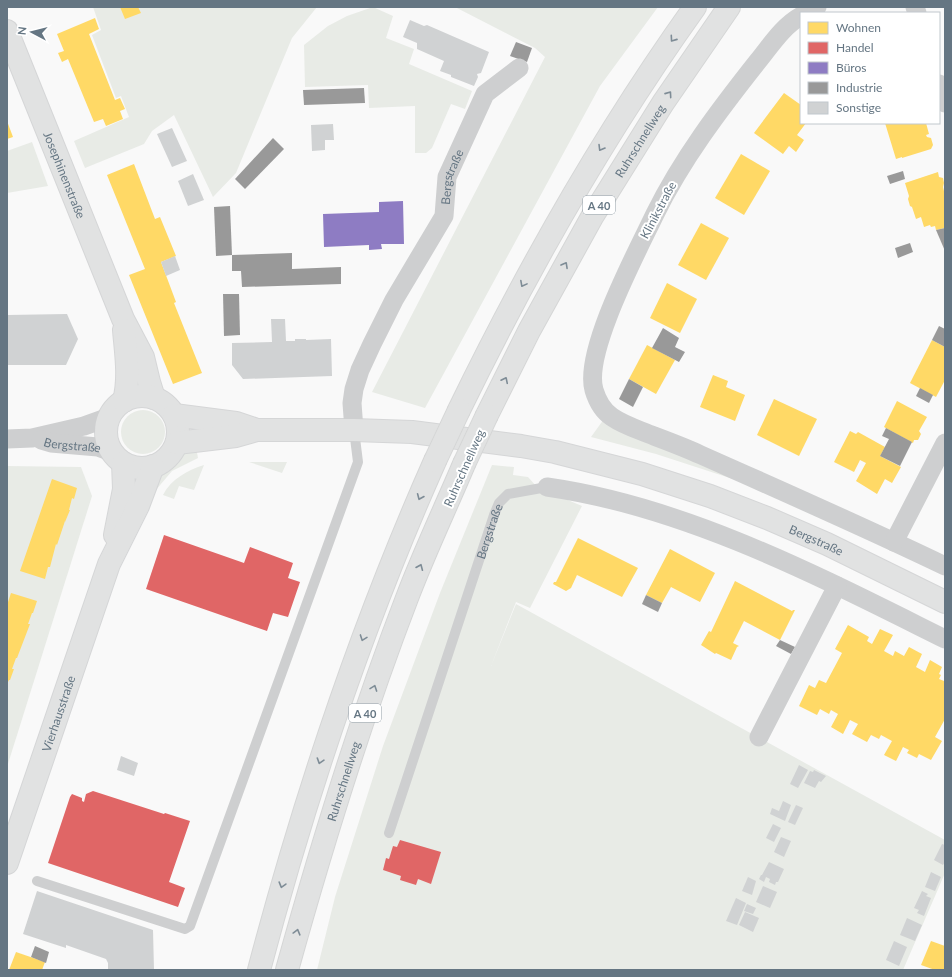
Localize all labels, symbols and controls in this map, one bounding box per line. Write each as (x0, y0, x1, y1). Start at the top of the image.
north arrow (12, 12, 52, 52)
legend (800, 12, 940, 124)
text: Wohnen (836, 20, 881, 35)
text: N (15, 26, 29, 36)
one-way arrow (670, 35, 678, 42)
text: Handel (836, 40, 874, 55)
text: Büros (836, 60, 866, 75)
text: Industrie (836, 80, 882, 95)
one-way arrow (664, 91, 672, 98)
text: Sonstige (836, 100, 881, 115)
street label: Ruhrschnellweg (611, 101, 668, 180)
street label: Josephinenstraße (41, 129, 89, 220)
one-way arrow (599, 144, 606, 151)
street label: Bergstraße (437, 147, 466, 205)
street label: Klinikstraße (637, 179, 679, 241)
road number: A 40 (583, 196, 615, 214)
one-way arrow (561, 262, 568, 269)
one-way arrow (520, 280, 527, 288)
one-way arrow (500, 377, 508, 384)
street label: Ruhrschnellweg (440, 427, 488, 509)
street label: Bergstraße (42, 434, 104, 455)
one-way arrow (416, 493, 424, 500)
street label: Bergstraße (473, 501, 506, 561)
street label: Bergstraße (787, 521, 846, 558)
one-way arrow (415, 563, 423, 571)
one-way arrow (360, 634, 368, 641)
street label: Vierhausstraße (38, 673, 78, 753)
one-way arrow (370, 685, 378, 692)
road number: A 40 (349, 704, 381, 722)
street label: Ruhrschnellweg (323, 739, 363, 823)
one-way arrow (317, 757, 325, 764)
one-way arrow (278, 881, 287, 888)
one-way arrow (293, 929, 301, 936)

